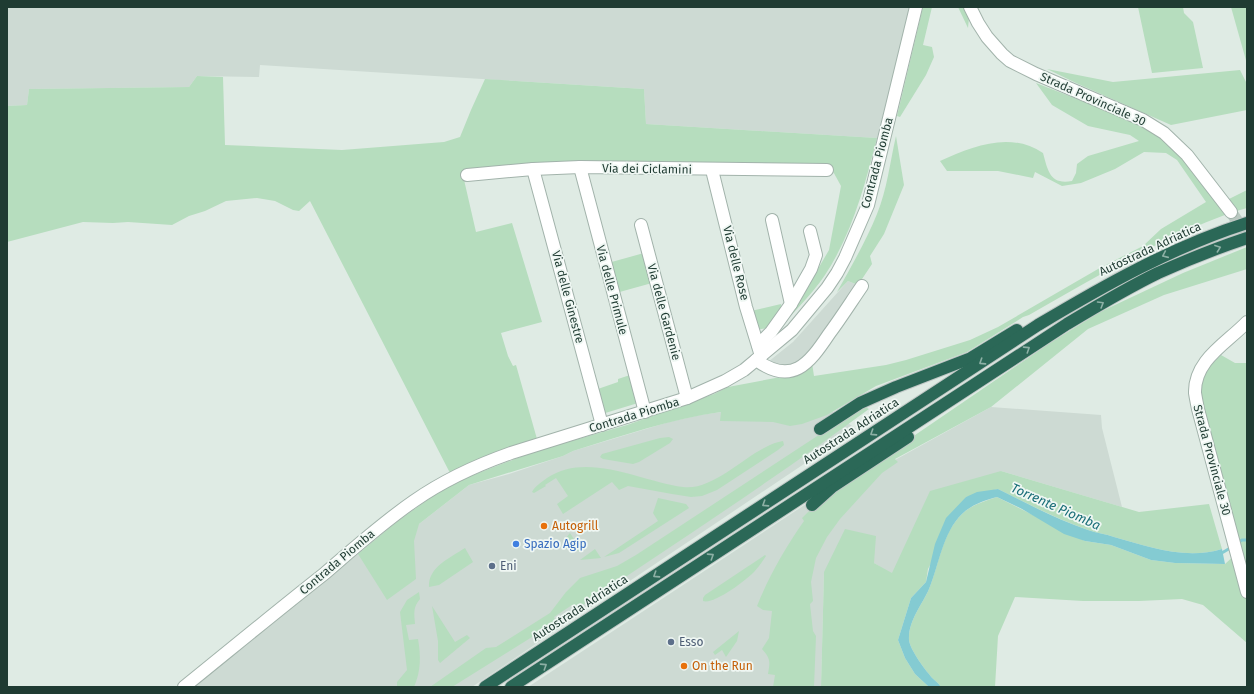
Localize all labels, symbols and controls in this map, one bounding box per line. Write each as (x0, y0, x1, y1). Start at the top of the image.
street label: Strada Provinciale 30 (1038, 69, 1148, 129)
street label: Contrada Piomba (858, 116, 896, 210)
street label: Via dei Ciclamini (602, 161, 692, 177)
street label: Autostrada Adriatica (1097, 219, 1203, 279)
street label: Via delle Rose (720, 224, 752, 302)
street label: Via delle Primule (593, 244, 631, 336)
one-way arrow (1214, 245, 1221, 253)
street label: Via delle Ginestre (549, 249, 587, 345)
one-way arrow (1161, 251, 1168, 259)
street label: Via delle Gardenie (644, 262, 684, 362)
one-way arrow (1097, 302, 1104, 309)
one-way arrow (1023, 347, 1030, 354)
one-way arrow (979, 357, 986, 365)
street label: Contrada Piomba (587, 395, 681, 435)
street label: Autostrada Adriatica (801, 395, 901, 467)
street label: Strada Provinciale 30 (1190, 403, 1234, 517)
one-way arrow (871, 428, 878, 435)
water label: Torrente Piomba (1009, 480, 1103, 533)
one-way arrow (762, 499, 769, 506)
place label: Autogrill (552, 519, 599, 533)
marker: Autogrill (539, 521, 549, 531)
street label: Contrada Piomba (297, 527, 377, 597)
place label: Spazio Agip (524, 537, 587, 551)
marker: Spazio Agip (511, 539, 521, 549)
one-way arrow (707, 553, 714, 561)
place label: Eni (500, 559, 517, 573)
marker: Eni (487, 561, 497, 571)
one-way arrow (653, 570, 660, 578)
street label: Autostrada Adriatica (530, 572, 630, 644)
place label: Esso (679, 635, 703, 649)
marker: Esso (666, 637, 676, 647)
place label: On the Run (692, 659, 753, 673)
marker: On the Run (679, 661, 689, 671)
one-way arrow (540, 663, 547, 671)

